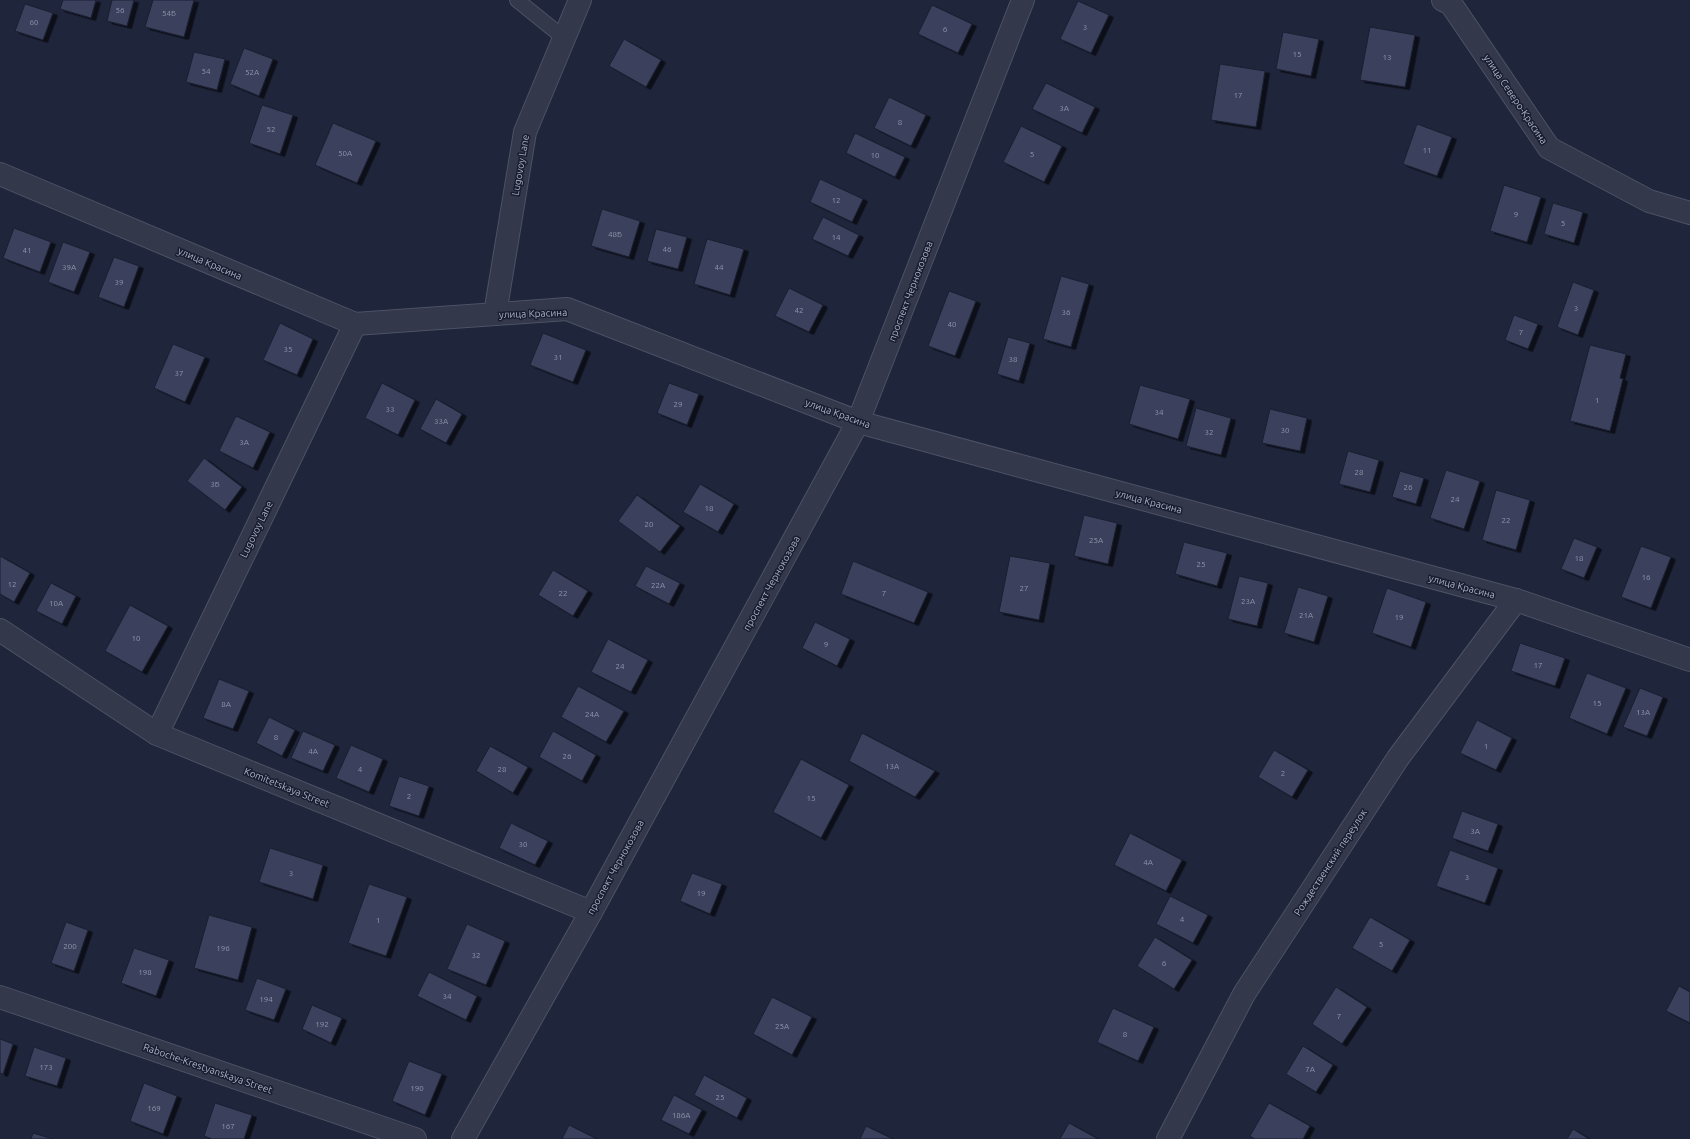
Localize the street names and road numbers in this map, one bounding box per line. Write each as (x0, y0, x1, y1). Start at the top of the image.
street label: улица Северо-Красина (1481, 52, 1550, 146)
street label: Lugovoy Lane (510, 134, 531, 196)
street label: проспект Чернокозова (886, 239, 935, 343)
street label: улица Красина (176, 245, 243, 282)
street label: улица Красина (499, 307, 567, 320)
street label: улица Красина (804, 397, 872, 430)
street label: улица Красина (1114, 487, 1183, 516)
street label: Lugovoy Lane (238, 499, 275, 559)
street label: проспект Чернокозова (741, 534, 802, 632)
street label: улица Красина (1427, 572, 1496, 601)
street label: Komitetskaya Street (243, 765, 331, 810)
street label: Рождественский переулок (1292, 807, 1369, 918)
street label: проспект Чернокозова (585, 818, 646, 916)
street label: Raboche-Krestyanskaya Street (142, 1041, 274, 1096)

